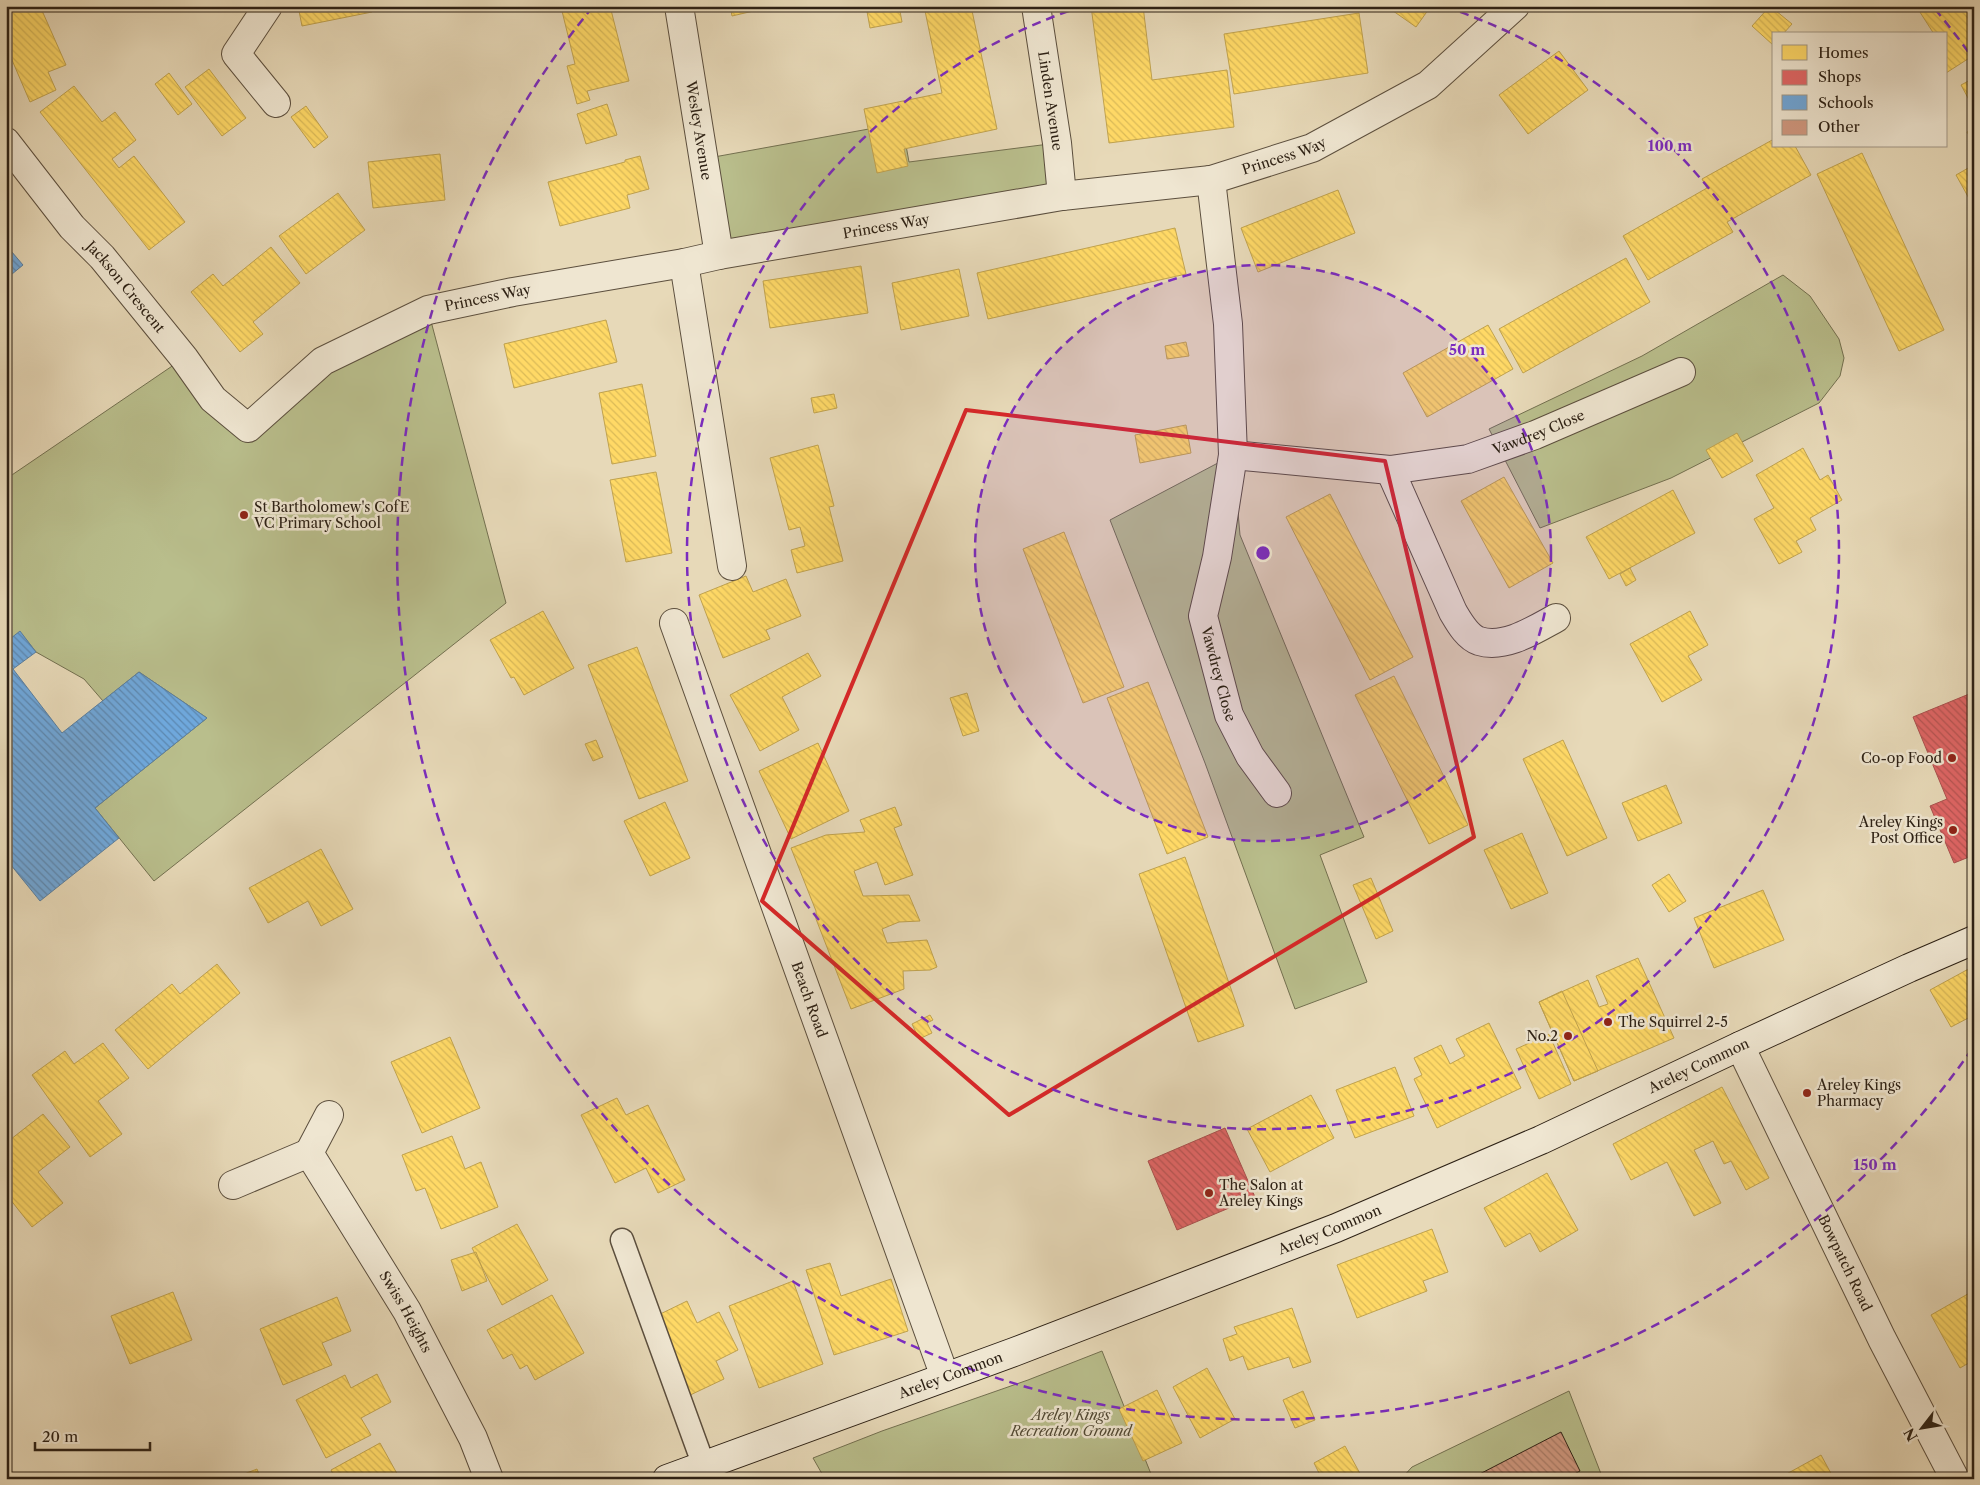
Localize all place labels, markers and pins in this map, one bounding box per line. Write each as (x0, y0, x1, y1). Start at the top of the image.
place label: St Bartholomew's CofE VC Primary School (253, 498, 409, 532)
marker: St Bartholomew's CofE VC Primary School (238, 509, 250, 521)
centre of rings (1254, 544, 1272, 562)
place label: Co-op Food (1861, 749, 1942, 767)
marker: Co-op Food (1946, 752, 1958, 764)
place label: Areley Kings Post Office (1858, 813, 1943, 847)
marker: Areley Kings Post Office (1947, 824, 1959, 836)
place label: The Squirrel 2-5 (1618, 1013, 1728, 1031)
marker: The Squirrel 2-5 (1602, 1016, 1614, 1028)
place label: No.2 (1527, 1027, 1558, 1045)
marker: No.2 (1562, 1030, 1574, 1042)
place label: Areley Kings Pharmacy (1816, 1076, 1901, 1110)
marker: Areley Kings Pharmacy (1801, 1087, 1813, 1099)
place label: The Salon at Areley Kings (1218, 1176, 1303, 1210)
marker: The Salon at Areley Kings (1203, 1187, 1215, 1199)

